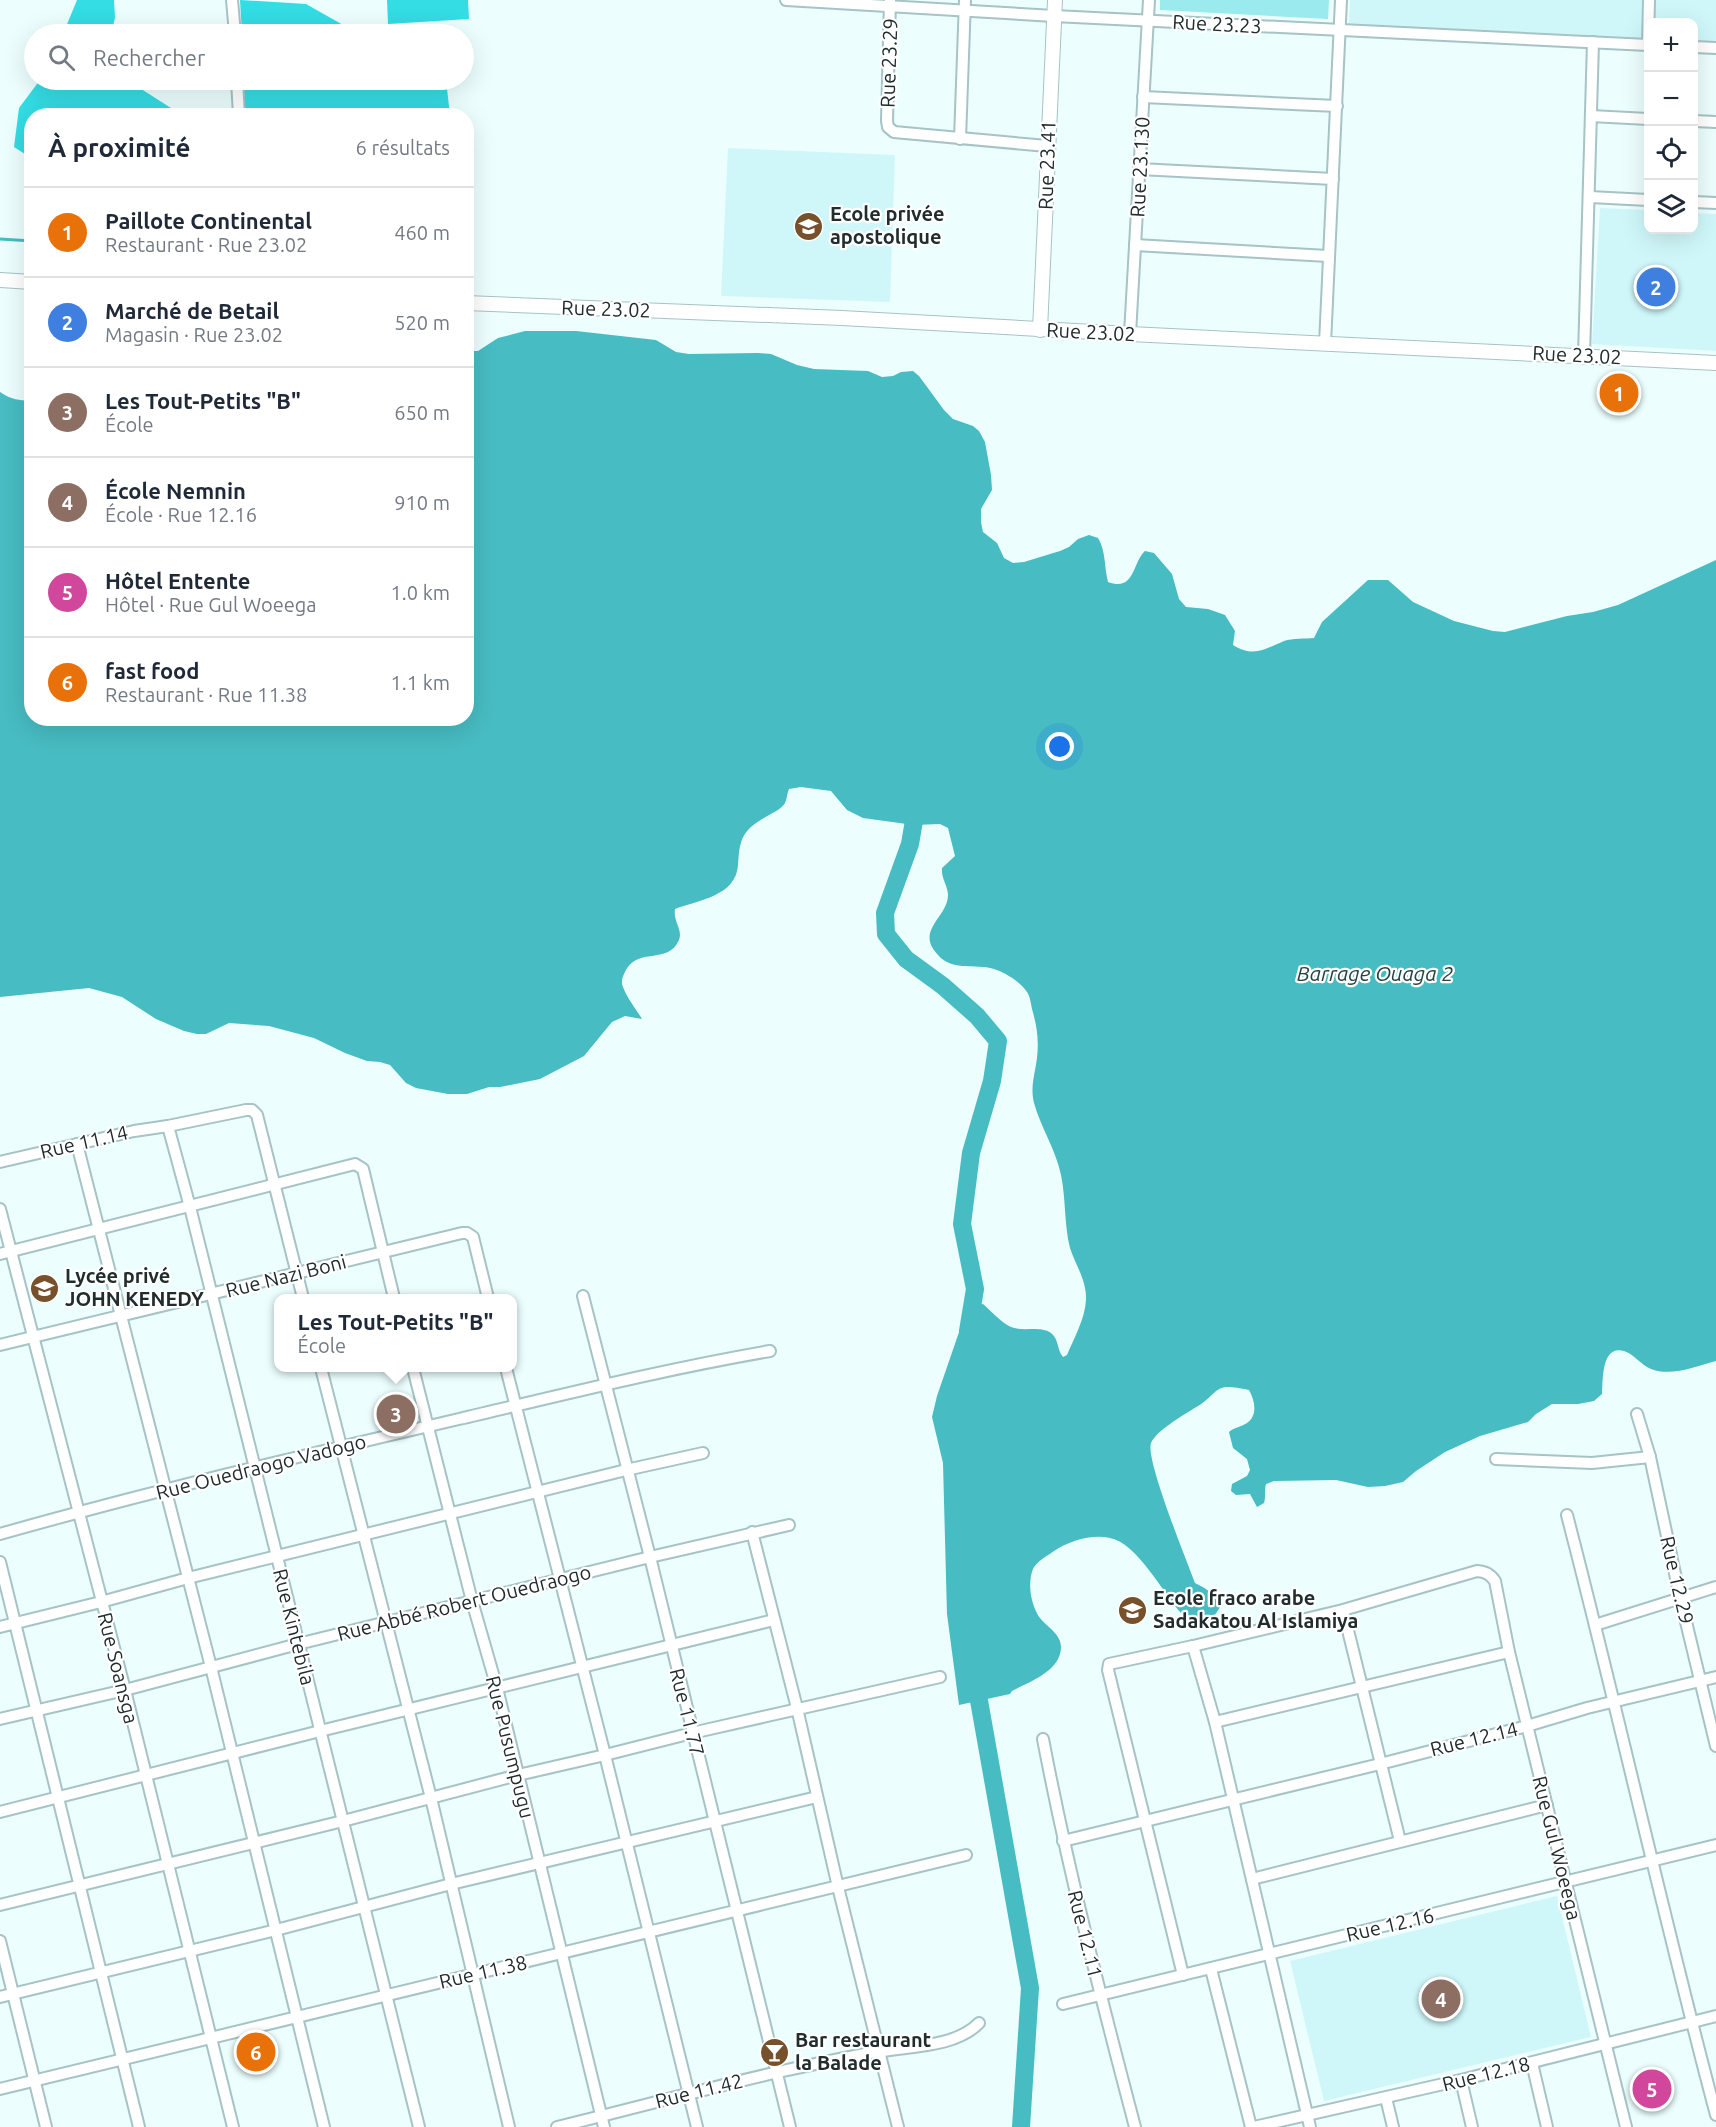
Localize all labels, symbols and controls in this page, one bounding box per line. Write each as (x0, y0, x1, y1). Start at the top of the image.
street label: Rue 23.23 (1172, 10, 1262, 37)
street label: Rue 23.29 (875, 18, 902, 108)
map controls (1644, 18, 1698, 234)
button: + (1644, 18, 1698, 72)
search box (24, 24, 474, 90)
icon: search (45, 41, 78, 74)
text: Rechercher (93, 45, 205, 70)
button: − (1644, 72, 1698, 126)
street label: Rue 23.130 (1125, 116, 1154, 218)
street label: Rue 23.41 (1033, 120, 1060, 210)
button: locate (1644, 126, 1698, 180)
text: À proximité (48, 133, 190, 162)
text: 6 résultats (356, 136, 450, 159)
button: layers (1644, 180, 1698, 234)
place label: Ecole privée apostolique (830, 202, 945, 248)
text: Paillote Continental (105, 208, 312, 233)
school or university icon: Ecole privée apostolique (793, 210, 825, 242)
text: 1 (62, 221, 73, 244)
text: 460 m (394, 221, 450, 244)
text: Restaurant · Rue 23.02 (105, 233, 307, 256)
pin: 2 (1636, 264, 1676, 310)
street label: Rue 23.02 (561, 295, 651, 322)
text: Marché de Betail (105, 298, 279, 323)
text: 2 (62, 311, 73, 334)
text: 520 m (394, 311, 450, 334)
street label: Rue 23.02 (1046, 318, 1136, 345)
text: Magasin · Rue 23.02 (105, 323, 283, 346)
street label: Rue 23.02 (1532, 341, 1622, 368)
pin: 1 (1600, 370, 1638, 416)
text: Les Tout-Petits "B" (105, 388, 301, 413)
text: 3 (62, 401, 73, 424)
text: 650 m (394, 401, 450, 424)
text: École (105, 413, 153, 436)
text: École Nemnin (105, 478, 246, 503)
text: 4 (62, 491, 73, 514)
text: 910 m (394, 491, 450, 514)
text: École · Rue 12.16 (105, 503, 257, 526)
text: Hôtel Entente (105, 568, 250, 593)
text: 5 (62, 581, 73, 604)
text: 1.0 km (391, 581, 450, 604)
text: Hôtel · Rue Gul Woeega (105, 593, 317, 616)
text: fast food (105, 658, 200, 683)
text: 6 (62, 671, 73, 694)
text: 1.1 km (391, 671, 450, 694)
text: Restaurant · Rue 11.38 (105, 683, 307, 706)
your location (1045, 732, 1074, 761)
water label: Barrage Ouaga 2 (1297, 961, 1453, 985)
street label: Rue 11.14 (38, 1120, 130, 1163)
street label: Rue Nazi Boni (223, 1249, 349, 1302)
place label: Lycée privé JOHN KENEDY (65, 1264, 204, 1310)
school or university icon: Lycée privé JOHN KENEDY (28, 1272, 60, 1304)
popup (274, 1294, 517, 1372)
text: Les Tout-Petits "B" (298, 1309, 493, 1334)
text: École (298, 1334, 346, 1357)
pin: 3 (376, 1392, 416, 1436)
street label: Rue Ouedraogo Vadogo (153, 1429, 368, 1504)
street label: Rue 12.29 (1656, 1534, 1699, 1626)
street label: Rue Abbé Robert Ouedraogo (335, 1560, 593, 1645)
street label: Rue Kintebila (269, 1566, 320, 1688)
place label: Ecole fraco arabe Sadakatou Al Islamiya (1153, 1586, 1358, 1632)
school or university icon: Ecole fraco arabe Sadakatou Al Islamiya (1116, 1594, 1148, 1626)
street label: Rue Soansga (94, 1610, 143, 1726)
street label: Rue 11.77 (665, 1666, 709, 1758)
street label: Rue Pusumpugu (482, 1673, 539, 1821)
street label: Rue 12.14 (1428, 1717, 1520, 1761)
street label: Rue Gul Woeega (1528, 1773, 1587, 1922)
street label: Rue 12.11 (1063, 1888, 1107, 1980)
street label: Rue 12.16 (1344, 1903, 1436, 1946)
street label: Rue 11.38 (437, 1950, 529, 1993)
pin: 4 (1422, 1976, 1460, 2022)
place label: Bar restaurant la Balade (795, 2028, 932, 2074)
pin: 6 (236, 2030, 276, 2074)
bar icon: Bar restaurant la Balade (758, 2036, 790, 2068)
street label: Rue 12.18 (1440, 2052, 1532, 2096)
pin: 5 (1632, 2066, 1672, 2112)
street label: Rue 11.42 (653, 2069, 745, 2113)

